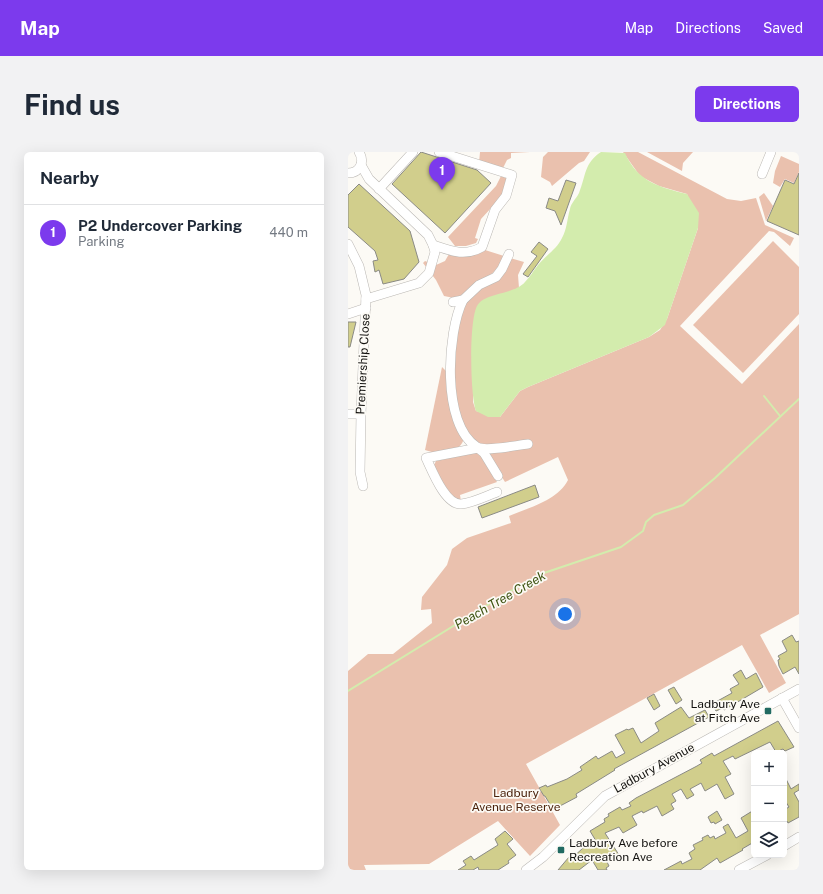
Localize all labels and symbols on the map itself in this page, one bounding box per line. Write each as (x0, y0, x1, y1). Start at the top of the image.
pin: 1 (429, 157, 455, 190)
street label: Premiership Close (353, 313, 373, 415)
water label: Peach Tree Creek (452, 568, 548, 632)
your location (555, 604, 575, 624)
place label: Ladbury Ave at Fitch Ave (691, 697, 760, 725)
marker: Ladbury Ave at Fitch Ave (763, 706, 773, 716)
street label: Ladbury Avenue (611, 740, 697, 796)
park label: Ladbury Avenue Reserve (471, 786, 561, 814)
place label: Ladbury Ave before Recreation Ave (569, 836, 678, 864)
marker: Ladbury Ave before Recreation Ave (556, 845, 566, 855)

